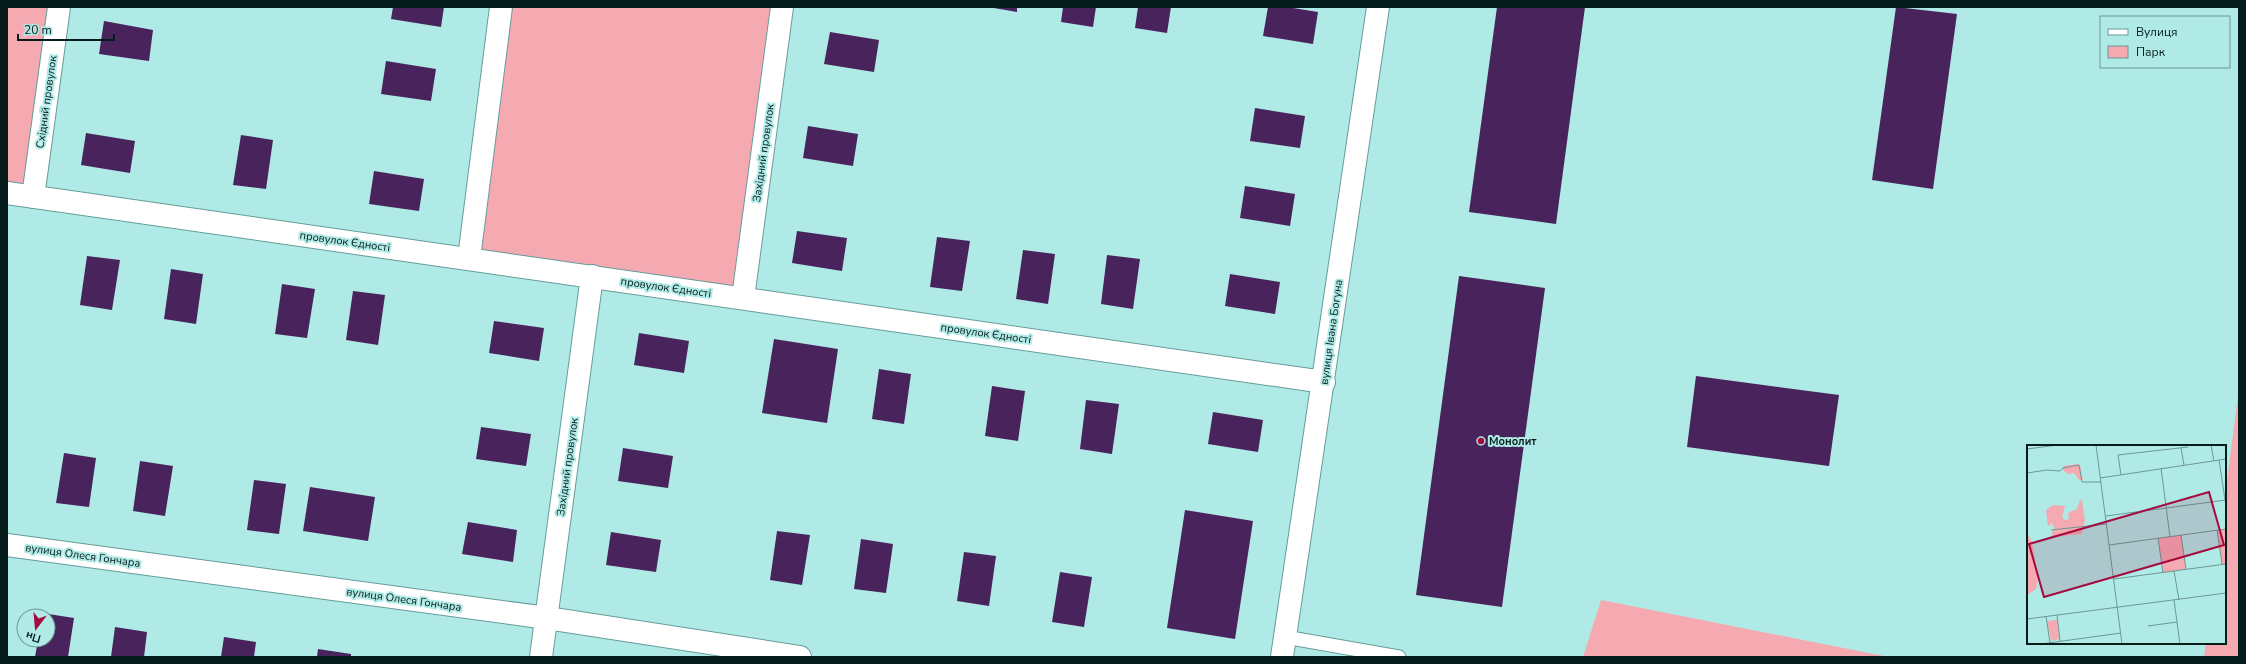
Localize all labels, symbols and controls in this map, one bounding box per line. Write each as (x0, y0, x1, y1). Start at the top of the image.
scale bar (18, 16, 114, 42)
legend (2100, 16, 2230, 68)
text: 20 m (24, 22, 52, 38)
text: Вулиця (2136, 24, 2178, 40)
text: Парк (2136, 44, 2166, 60)
street label: Східний провулок (33, 55, 60, 149)
street label: Західний провулок (749, 103, 778, 203)
street label: провулок Єдності (299, 228, 391, 255)
street label: провулок Єдності (620, 274, 712, 301)
street label: вулиця Івана Богуна (1317, 279, 1346, 386)
street label: провулок Єдності (940, 320, 1032, 347)
street label: Західний провулок (553, 417, 582, 517)
place label: Монолит (1489, 434, 1537, 449)
marker: Монолит (1476, 436, 1486, 446)
inset map (2027, 445, 2226, 644)
street label: вулиця Олеся Гончара (25, 540, 141, 571)
street label: вулиця Олеся Гончара (346, 584, 462, 615)
north arrow (16, 608, 56, 648)
text: Пн (24, 628, 43, 646)

